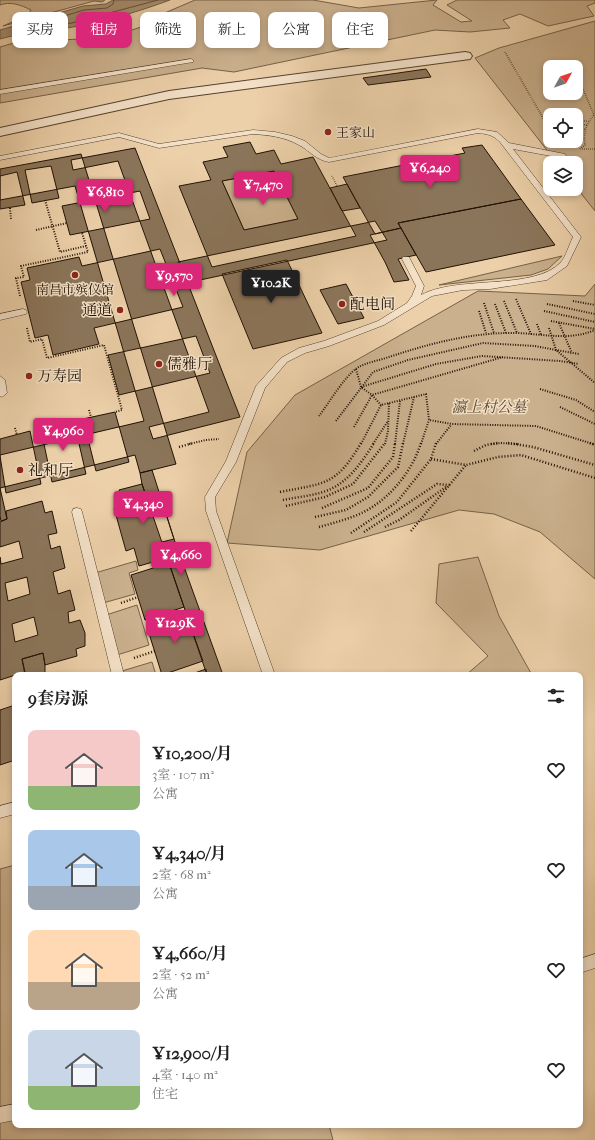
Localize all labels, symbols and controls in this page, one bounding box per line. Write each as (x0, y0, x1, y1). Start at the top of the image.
chip: 买房 (12, 12, 68, 48)
chip: 租房 (76, 12, 132, 48)
chip: 筛选 (140, 12, 196, 48)
chip: 新上 (204, 12, 260, 48)
chip: 公寓 (268, 12, 324, 48)
chip: 住宅 (332, 12, 388, 48)
north arrow (543, 60, 583, 100)
map controls (543, 60, 583, 196)
button: locate (543, 108, 583, 148)
place label: 王家山 (336, 125, 375, 140)
marker: 王家山 (323, 127, 333, 137)
pin: ¥6,240 (397, 155, 463, 189)
button: layers (543, 156, 583, 196)
text: ¥6,240 (409, 160, 451, 175)
pin: ¥7,470 (230, 172, 296, 206)
text: ¥7,470 (243, 177, 283, 192)
pin: ¥6,810 (72, 179, 138, 213)
text: ¥6,810 (86, 184, 124, 199)
pin: ¥9,570 (141, 263, 207, 297)
text: ¥9,570 (155, 268, 193, 283)
marker: 南昌市殡仪馆 (70, 270, 80, 280)
pin: ¥10.2K (238, 270, 304, 304)
text: ¥10.2K (251, 275, 291, 290)
place label: 南昌市殡仪馆 (36, 282, 114, 297)
place label: 配电间 (350, 295, 395, 313)
marker: 配电间 (337, 299, 347, 309)
place label: 通道 (82, 301, 112, 319)
marker: 通道 (115, 305, 125, 315)
place label: 儒雅厅 (167, 355, 212, 373)
marker: 儒雅厅 (154, 359, 164, 369)
place label: 万寿园 (37, 367, 82, 385)
marker: 万寿园 (24, 371, 34, 381)
park label: 瀛上村公墓 (451, 398, 529, 416)
pin: ¥4,960 (30, 418, 96, 452)
text: ¥4,960 (42, 423, 84, 438)
place label: 礼和厅 (28, 461, 73, 479)
marker: 礼和厅 (15, 465, 25, 475)
pin: ¥4,340 (110, 491, 176, 525)
text: ¥4,340 (123, 496, 163, 511)
pin: ¥4,660 (148, 542, 214, 576)
text: ¥4,660 (160, 547, 202, 562)
pin: ¥12.9K (142, 610, 208, 644)
text: ¥12.9K (155, 615, 195, 630)
icon: filters (545, 685, 567, 707)
text: 9套房源 (28, 688, 88, 708)
text: ¥10,200/月 (152, 743, 233, 763)
icon: home (60, 746, 108, 794)
icon: heart (545, 759, 567, 781)
text: 3室 · 107 m² (152, 767, 214, 782)
text: 公寓 (152, 786, 178, 801)
text: ¥4,340/月 (152, 843, 227, 863)
icon: home (60, 846, 108, 894)
icon: heart (545, 859, 567, 881)
text: 2室 · 68 m² (152, 867, 211, 882)
text: 公寓 (152, 886, 178, 901)
text: ¥4,660/月 (152, 943, 228, 963)
icon: home (60, 946, 108, 994)
icon: heart (545, 959, 567, 981)
text: 2室 · 52 m² (152, 967, 209, 982)
text: 公寓 (152, 986, 178, 1001)
text: ¥12,900/月 (152, 1043, 232, 1063)
icon: home (60, 1046, 108, 1094)
icon: heart (545, 1059, 567, 1081)
text: 4室 · 140 m² (152, 1067, 218, 1082)
text: 住宅 (152, 1086, 178, 1101)

